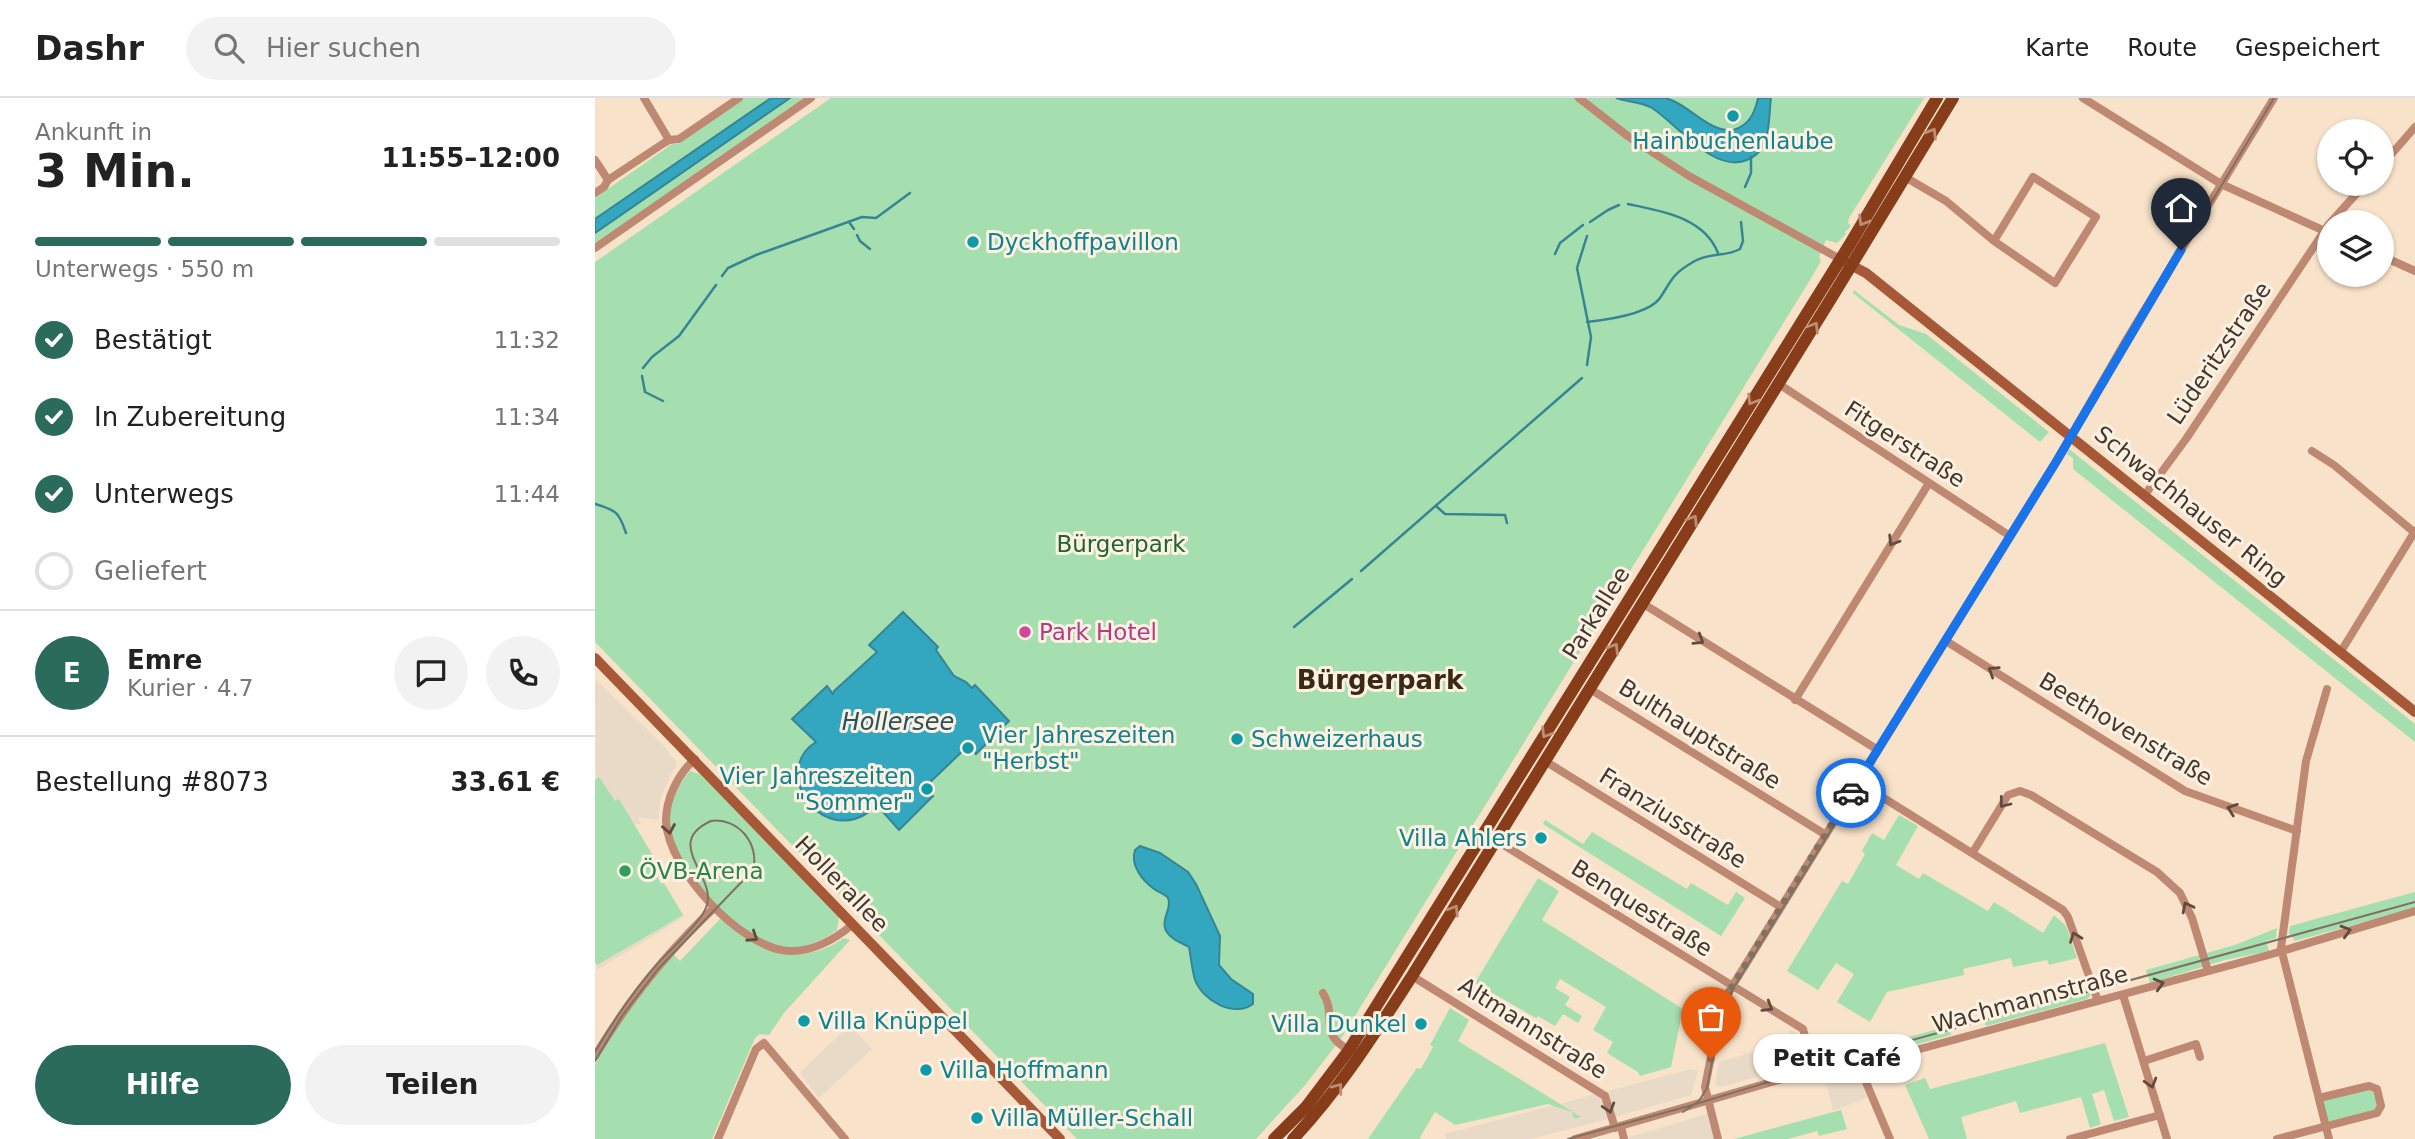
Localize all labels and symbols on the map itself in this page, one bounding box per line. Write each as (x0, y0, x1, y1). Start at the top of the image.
marker: Hainbuchenlaube (1725, 108, 1741, 124)
one-way arrow (1923, 127, 1936, 140)
place label: Hainbuchenlaube (1632, 128, 1834, 154)
pin (2151, 178, 2211, 250)
one-way arrow (1858, 213, 1871, 226)
place label: Dyckhoffpavillon (987, 229, 1179, 255)
marker: Dyckhoffpavillon (965, 234, 981, 250)
street label: Lüderitzstraße (2162, 277, 2276, 429)
one-way arrow (1805, 322, 1818, 335)
one-way arrow (1748, 393, 1761, 406)
street label: Fitgerstraße (1840, 395, 1970, 493)
street label: Schwachhauser Ring (2090, 420, 2292, 592)
one-way arrow (1685, 515, 1698, 528)
park label: Bürgerpark (1056, 531, 1186, 557)
one-way arrow (1889, 533, 1902, 546)
street label: Parkallee (1557, 562, 1635, 664)
place label: Park Hotel (1039, 619, 1157, 645)
marker: Park Hotel (1017, 624, 1033, 640)
one-way arrow (1692, 631, 1705, 644)
one-way arrow (1606, 643, 1619, 656)
district label: Bürgerpark (1297, 665, 1464, 695)
one-way arrow (1988, 667, 2001, 680)
street label: Beethovenstraße (2035, 667, 2217, 791)
street label: Bulthauptstraße (1614, 674, 1786, 794)
water label: Hollersee (842, 708, 954, 736)
place label: Vier Jahreszeiten "Herbst" (982, 722, 1175, 774)
one-way arrow (1542, 725, 1555, 738)
place label: Schweizerhaus (1251, 726, 1423, 752)
marker: Schweizerhaus (1229, 731, 1245, 747)
marker: Vier Jahreszeiten "Herbst" (960, 740, 976, 756)
courier (1816, 758, 1886, 828)
street label: Franziusstraße (1595, 762, 1751, 874)
place label: Vier Jahreszeiten "Sommer" (720, 763, 913, 815)
marker: Vier Jahreszeiten "Sommer" (919, 781, 935, 797)
one-way arrow (1999, 796, 2012, 808)
one-way arrow (2227, 803, 2239, 817)
one-way arrow (661, 823, 676, 835)
place label: Villa Ahlers (1399, 825, 1527, 851)
marker: Villa Ahlers (1533, 830, 1549, 846)
street label: Hollerallee (790, 831, 894, 937)
street label: Benquestraße (1567, 854, 1717, 962)
place label: ÖVB-Arena (639, 857, 764, 884)
marker: ÖVB-Arena (617, 863, 633, 879)
one-way arrow (2181, 901, 2195, 914)
one-way arrow (1445, 905, 1458, 918)
one-way arrow (2340, 925, 2352, 939)
one-way arrow (745, 928, 758, 941)
one-way arrow (2069, 931, 2083, 943)
street label: Wachmannstraße (1929, 960, 2131, 1038)
street label: Altmannstraße (1454, 972, 1612, 1084)
one-way arrow (2153, 978, 2165, 992)
pin (1681, 987, 1741, 1059)
one-way arrow (1760, 999, 1773, 1012)
place label: Villa Knüppel (818, 1008, 968, 1034)
place label: Villa Dunkel (1271, 1011, 1407, 1037)
marker: Villa Knüppel (796, 1013, 812, 1029)
marker: Villa Dunkel (1413, 1016, 1429, 1032)
callout: Petit Café (1753, 1034, 1921, 1084)
place label: Villa Hoffmann (940, 1057, 1109, 1083)
marker: Villa Hoffmann (918, 1062, 934, 1078)
one-way arrow (2142, 1077, 2157, 1089)
one-way arrow (1330, 1083, 1342, 1095)
one-way arrow (1600, 1102, 1615, 1114)
place label: Villa Müller-Schall (991, 1105, 1193, 1131)
marker: Villa Müller-Schall (969, 1110, 985, 1126)

